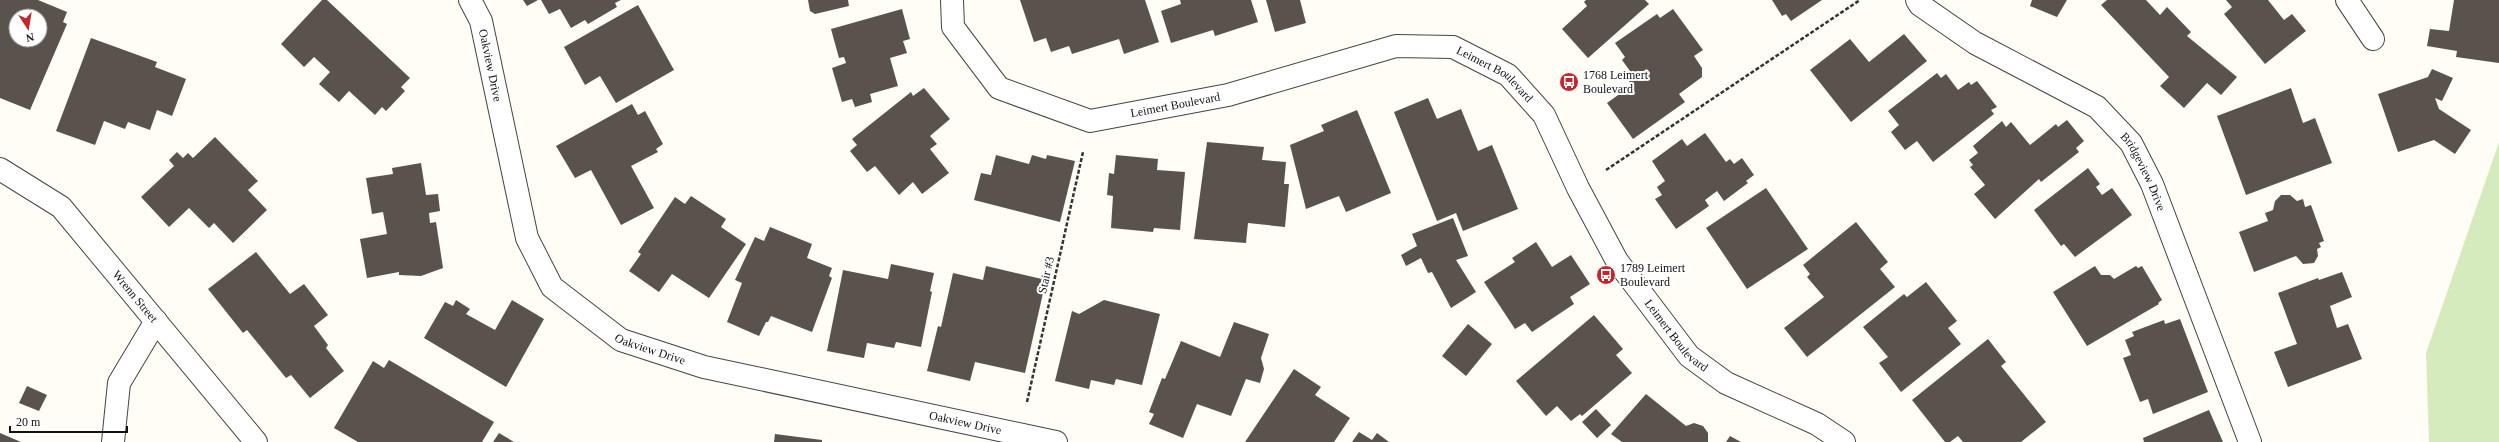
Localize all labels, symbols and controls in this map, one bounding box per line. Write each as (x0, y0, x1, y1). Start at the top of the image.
north arrow (8, 8, 48, 48)
street label: Oakview Drive (476, 28, 505, 103)
text: N (25, 31, 35, 44)
street label: Leimert Boulevard (1454, 43, 1536, 105)
place label: 1768 Leimert Boulevard (1583, 68, 1649, 96)
bus stop icon: 1768 Leimert Boulevard (1558, 71, 1580, 93)
street label: Leimert Boulevard (1129, 90, 1221, 120)
street label: Bridgeview Drive (2118, 129, 2169, 213)
street label: Stair #3 (1035, 255, 1057, 295)
place label: 1789 Leimert Boulevard (1620, 261, 1686, 289)
bus stop icon: 1789 Leimert Boulevard (1595, 264, 1617, 286)
street label: Wrenn Street (110, 268, 161, 326)
street label: Leimert Boulevard (1642, 297, 1711, 375)
street label: Oakview Drive (612, 331, 687, 367)
scale bar (10, 408, 127, 434)
street label: Oakview Drive (928, 408, 1003, 437)
text: 20 m (16, 415, 41, 429)

